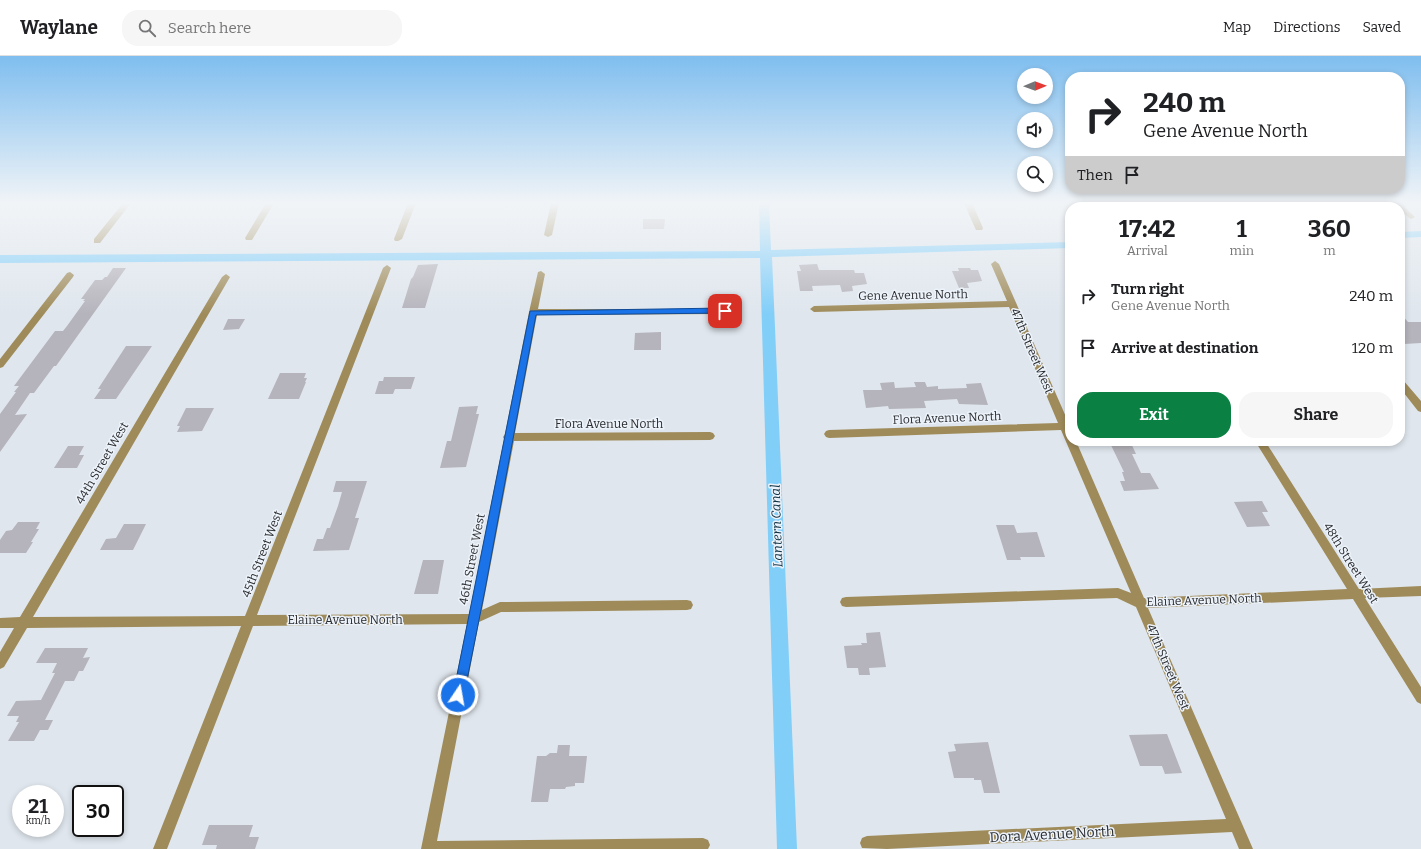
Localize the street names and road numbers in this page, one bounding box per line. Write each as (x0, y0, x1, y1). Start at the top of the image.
street label: Gene Avenue North (858, 287, 969, 303)
street label: 47th Street West (1008, 306, 1057, 396)
street label: Flora Avenue North (892, 409, 1002, 427)
street label: Flora Avenue North (555, 417, 664, 431)
street label: 44th Street West (73, 419, 132, 507)
street label: 45th Street West (239, 508, 285, 599)
street label: 46th Street West (456, 512, 488, 606)
street label: 48th Street West (1321, 520, 1382, 606)
street label: Elaine Avenue North (1146, 591, 1262, 609)
street label: Elaine Avenue North (287, 613, 403, 627)
street label: 47th Street West (1144, 622, 1193, 712)
street label: Dora Avenue North (989, 823, 1115, 846)

